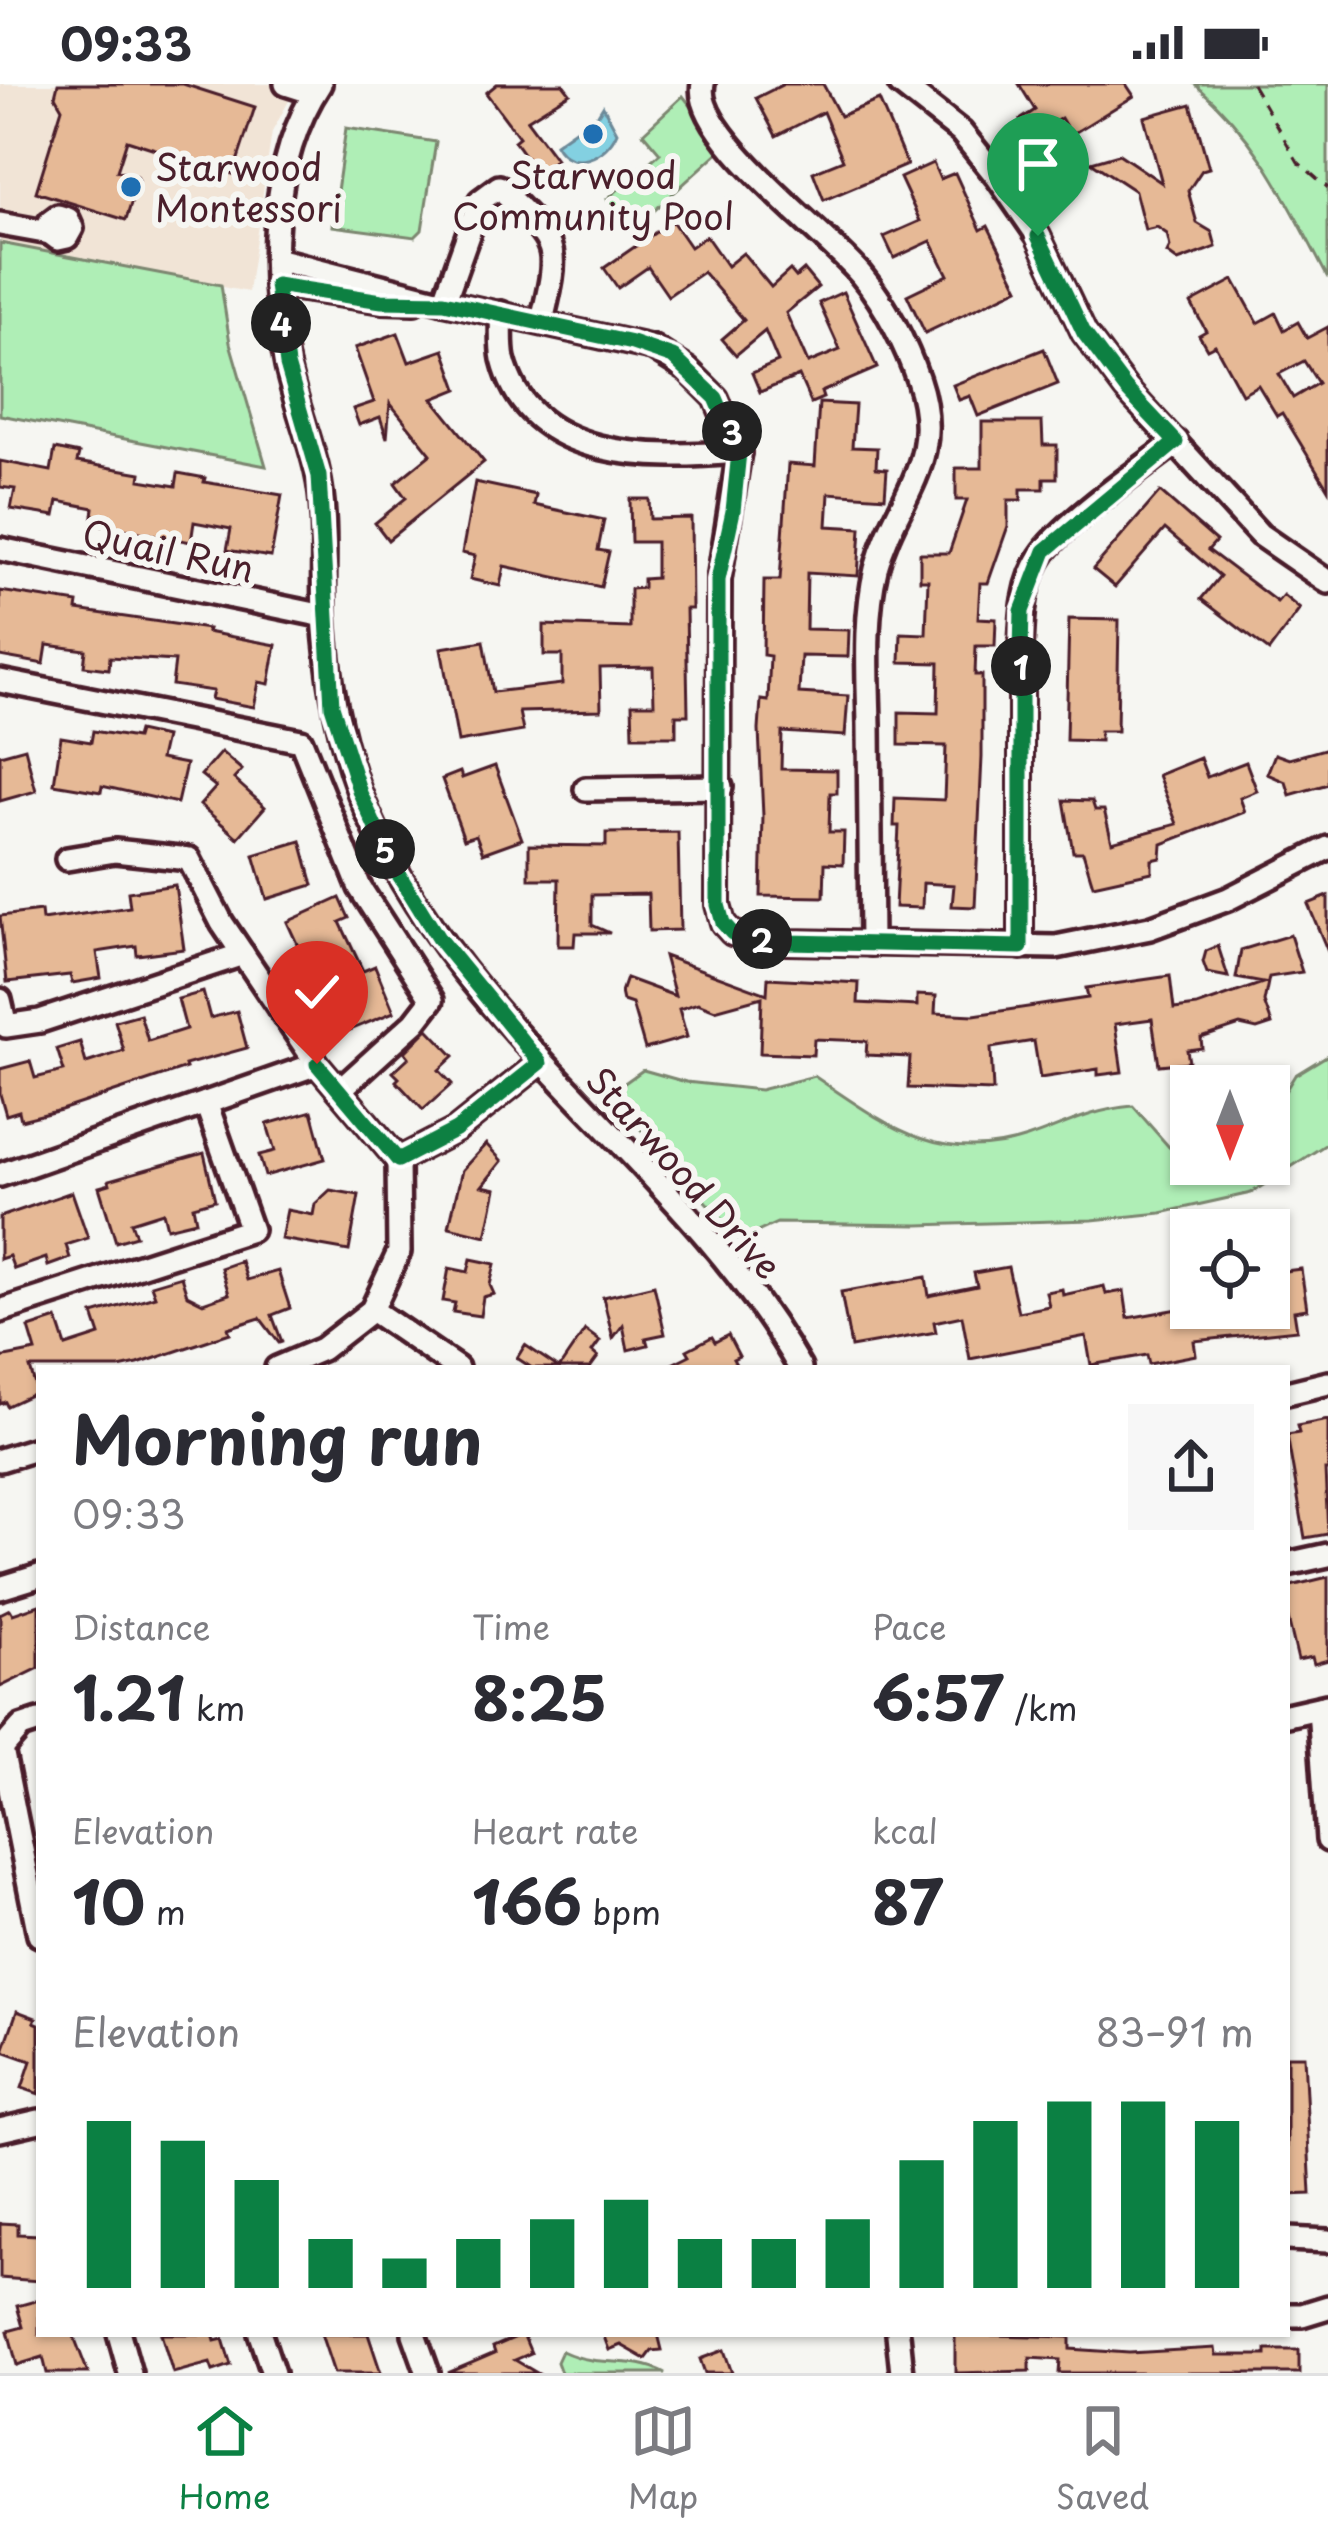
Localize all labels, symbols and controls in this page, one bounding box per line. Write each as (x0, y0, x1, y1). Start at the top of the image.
text: 09:33 (60, 8, 192, 76)
pin (987, 113, 1089, 236)
marker: Starwood Community Pool (580, 121, 606, 147)
icon: arrive (1005, 131, 1071, 197)
place label: Starwood Montessori (155, 139, 342, 234)
place label: Starwood Community Pool (452, 147, 734, 242)
marker: Starwood Montessori (118, 174, 144, 200)
pin: 4 (251, 293, 311, 353)
text: 4 (270, 298, 292, 348)
pin: 3 (702, 401, 762, 461)
text: 3 (721, 406, 743, 456)
street label: Quail Run (78, 505, 260, 595)
pin: 1 (991, 636, 1051, 696)
text: 1 (1013, 641, 1029, 691)
pin: 5 (355, 819, 415, 879)
text: 5 (374, 824, 396, 874)
pin: 2 (732, 909, 792, 969)
text: 2 (750, 914, 774, 964)
pin (266, 941, 368, 1064)
icon: check (284, 959, 350, 1025)
street label: Starwood Drive (575, 1054, 795, 1290)
north arrow (1170, 1065, 1290, 1185)
map controls (1170, 1065, 1290, 1329)
button: locate (1170, 1209, 1290, 1329)
text: Morning run (72, 1388, 482, 1487)
button: share (1128, 1404, 1254, 1530)
text: 09:33 (72, 1483, 186, 1542)
text: Distance (72, 1601, 210, 1651)
text: Time (472, 1601, 550, 1651)
text: Pace (872, 1601, 946, 1651)
text: 1.21 (72, 1651, 185, 1741)
text: 8:25 (472, 1651, 607, 1741)
text: 6:57 (872, 1651, 1004, 1741)
text: km (185, 1682, 245, 1732)
text: /km (1004, 1682, 1078, 1732)
text: Elevation (72, 1805, 214, 1855)
text: Heart rate (472, 1805, 639, 1855)
text: kcal (872, 1805, 938, 1855)
text: 10 (72, 1855, 145, 1945)
text: 166 (472, 1855, 582, 1945)
text: 87 (872, 1855, 943, 1945)
text: m (145, 1886, 186, 1936)
text: bpm (582, 1886, 661, 1936)
text: Elevation (72, 2001, 240, 2060)
text: 83–91 m (1096, 2001, 1254, 2060)
tab: Home (179, 2398, 270, 2520)
tab: Map (628, 2398, 698, 2520)
tab: Saved (1056, 2398, 1149, 2520)

